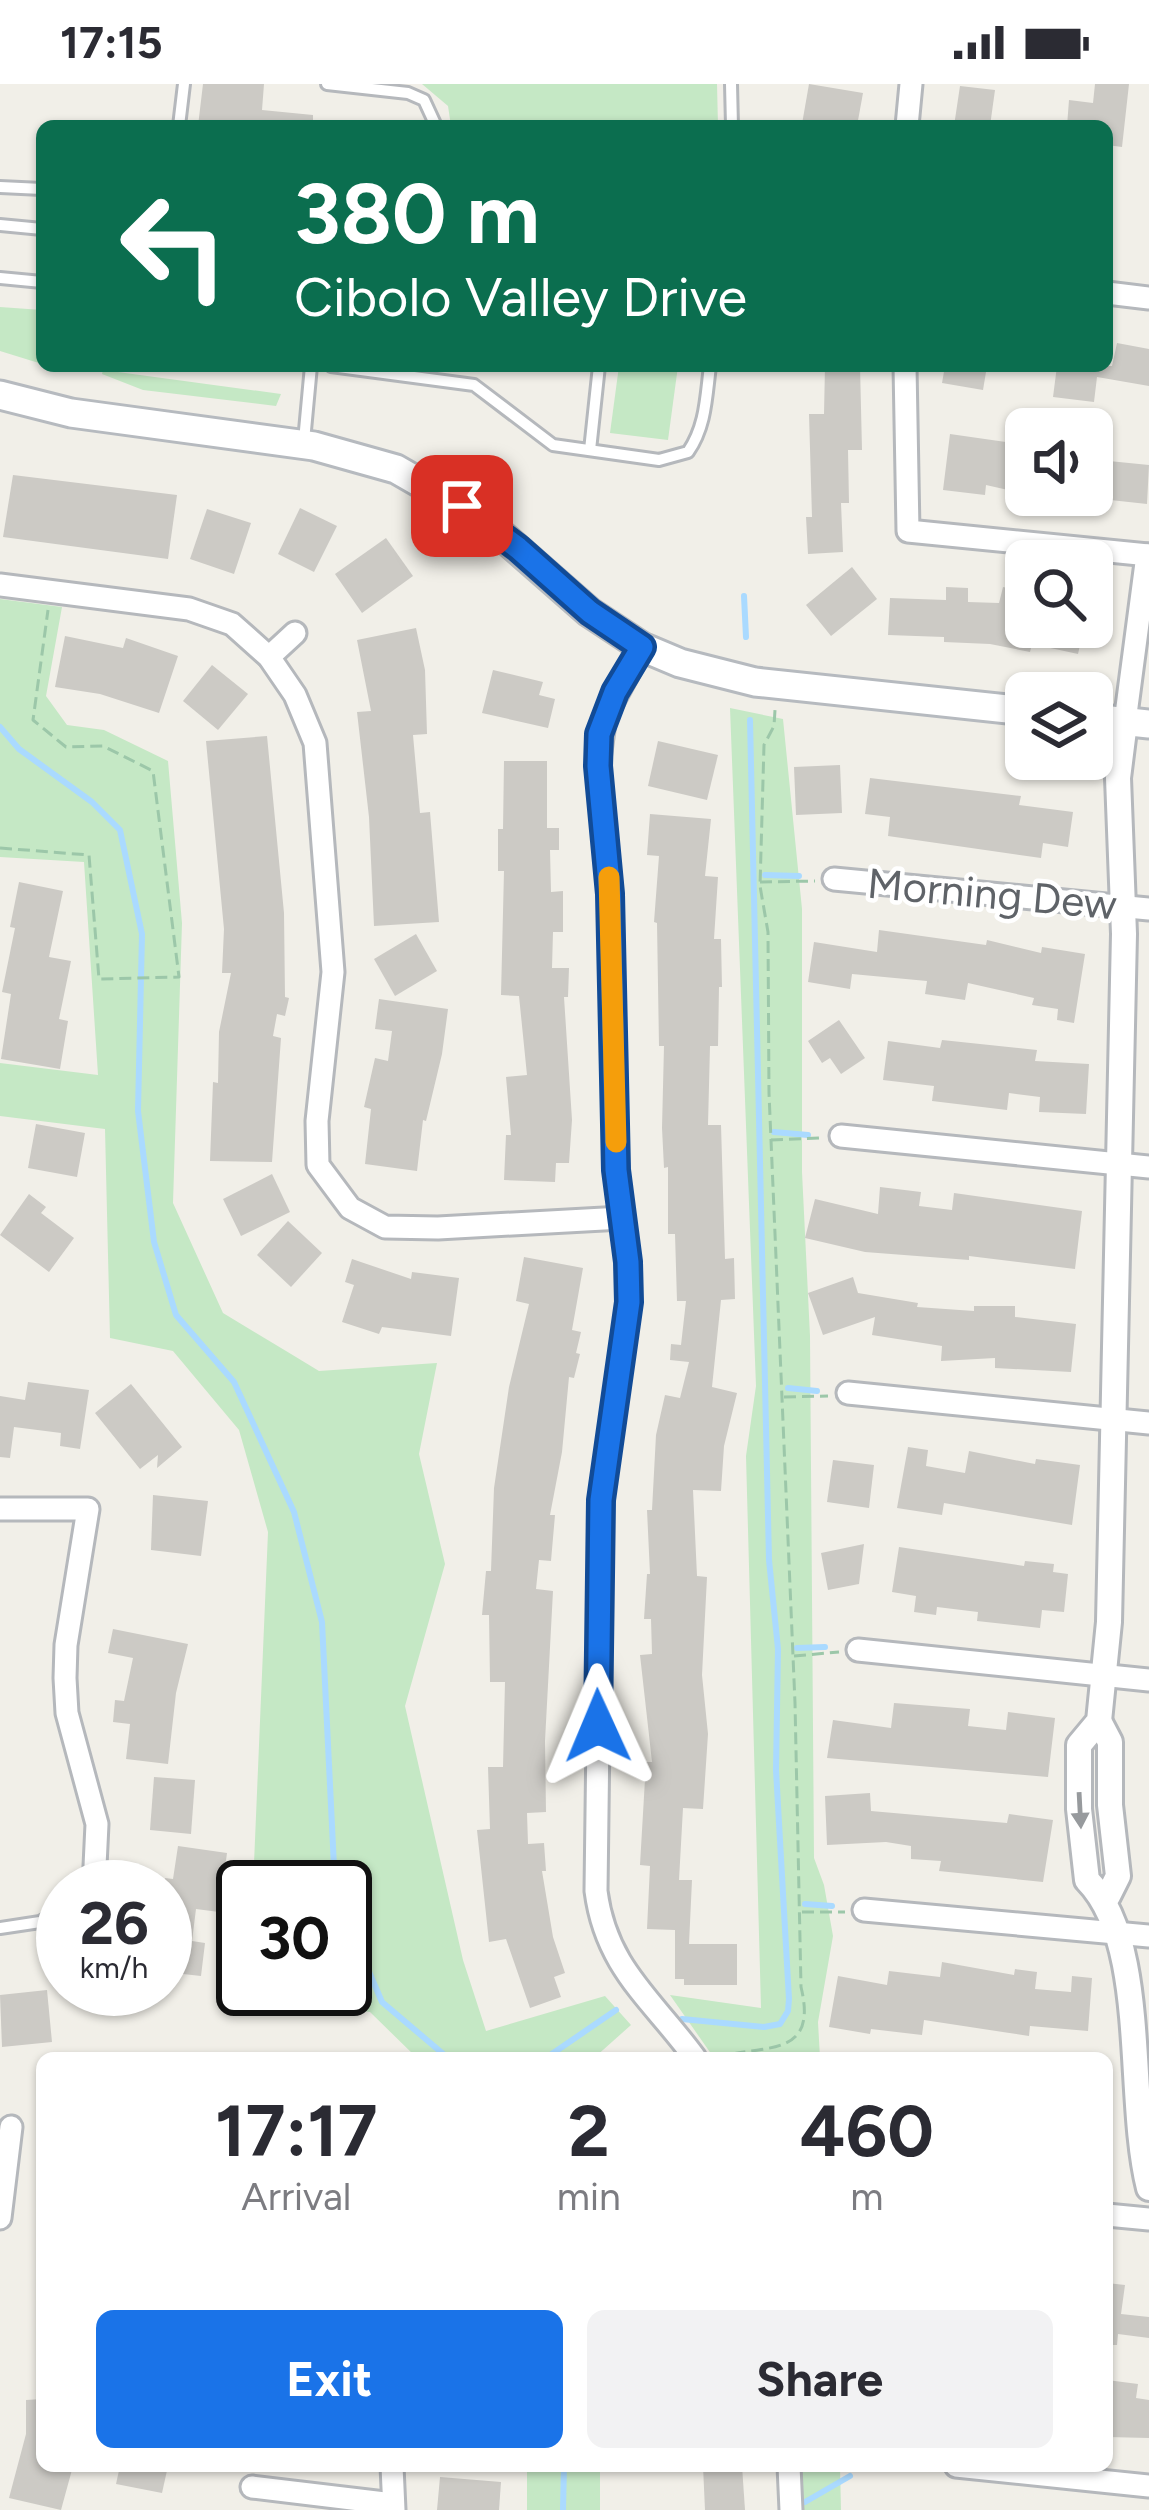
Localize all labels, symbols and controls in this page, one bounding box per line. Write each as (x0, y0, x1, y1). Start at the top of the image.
text: 17:15 (60, 15, 163, 69)
text: 380 m (294, 163, 540, 264)
icon: left (96, 168, 252, 324)
text: Cibolo Valley Drive (294, 265, 747, 330)
map controls (1005, 408, 1113, 780)
button: sound (1005, 408, 1113, 516)
pin (411, 455, 513, 557)
icon: arrive (429, 473, 495, 539)
button: search (1005, 540, 1113, 648)
button: layers (1005, 672, 1113, 780)
street label: Morning Dew (865, 858, 1119, 930)
position arrow (535, 1663, 661, 1789)
one-way arrow (1071, 1792, 1090, 1830)
speed limit sign: 30 (216, 1860, 372, 2016)
text: 26 (79, 1887, 149, 1959)
text: km/h (80, 1949, 148, 1986)
text: 17:17 (215, 2088, 378, 2174)
text: 2 (568, 2088, 610, 2174)
text: 460 (800, 2088, 934, 2174)
text: Arrival (241, 2173, 351, 2220)
text: min (557, 2173, 621, 2220)
text: m (850, 2173, 883, 2220)
button: Exit (96, 2310, 563, 2448)
button: Share (587, 2310, 1053, 2448)

